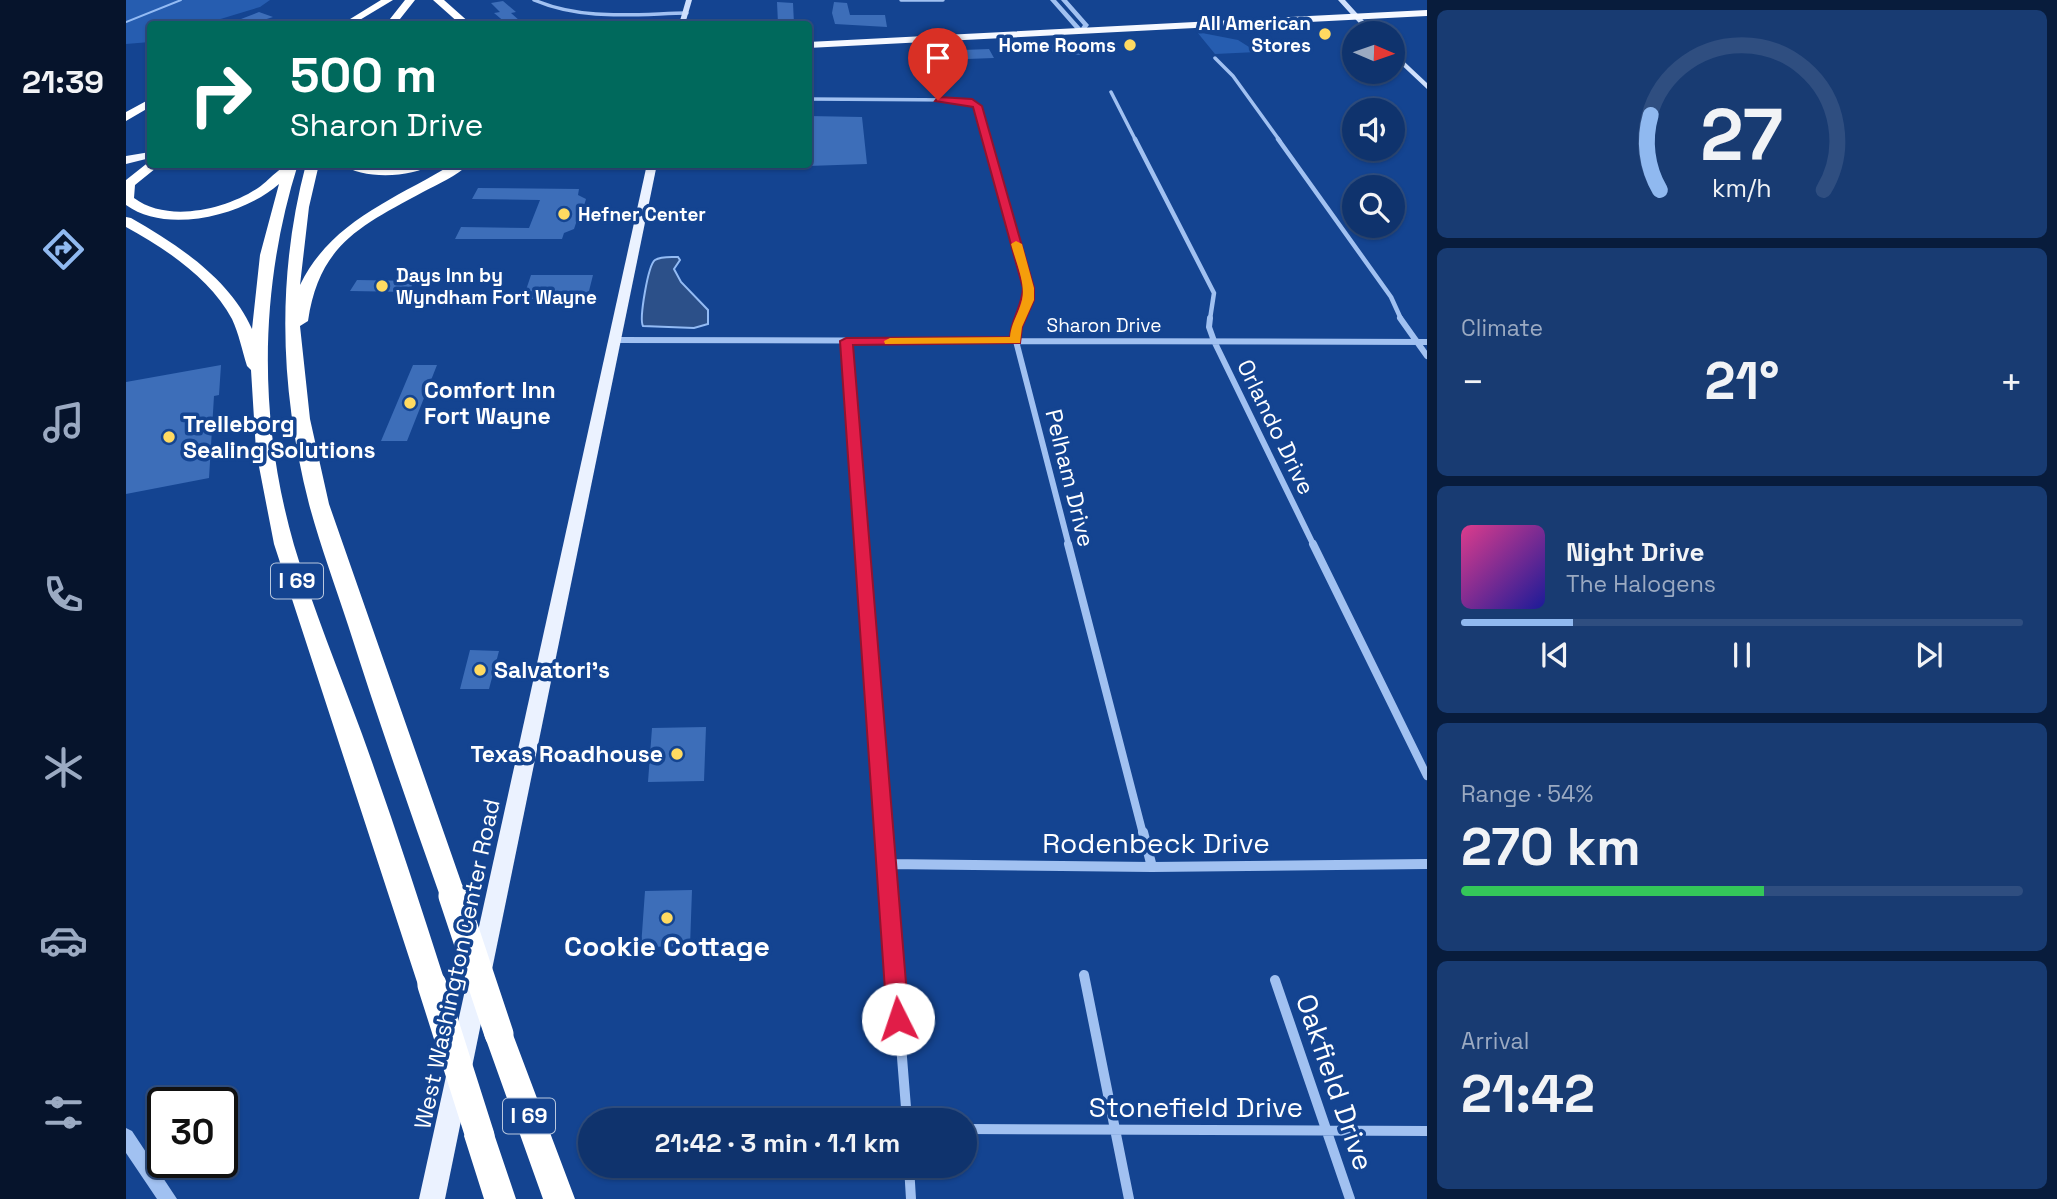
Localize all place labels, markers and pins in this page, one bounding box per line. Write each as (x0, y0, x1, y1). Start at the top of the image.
place label: All American Stores (1199, 11, 1311, 58)
marker: All American Stores (1317, 26, 1333, 42)
pin (908, 28, 968, 100)
place label: Home Rooms (998, 33, 1116, 58)
marker: Home Rooms (1122, 37, 1138, 53)
place label: Hefner Center (578, 202, 706, 227)
marker: Hefner Center (556, 206, 572, 222)
place label: Days Inn by Wyndham Fort Wayne (396, 263, 597, 310)
marker: Days Inn by Wyndham Fort Wayne (374, 278, 390, 294)
place label: Comfort Inn Fort Wayne (424, 375, 556, 431)
marker: Comfort Inn Fort Wayne (402, 395, 418, 411)
place label: Trelleborg Sealing Solutions (183, 409, 376, 465)
marker: Trelleborg Sealing Solutions (161, 429, 177, 445)
place label: Salvatori's (494, 655, 610, 685)
marker: Salvatori's (472, 662, 488, 678)
place label: Texas Roadhouse (470, 739, 663, 769)
marker: Texas Roadhouse (669, 746, 685, 762)
marker: Cookie Cottage (659, 910, 675, 926)
place label: Cookie Cottage (564, 928, 770, 964)

